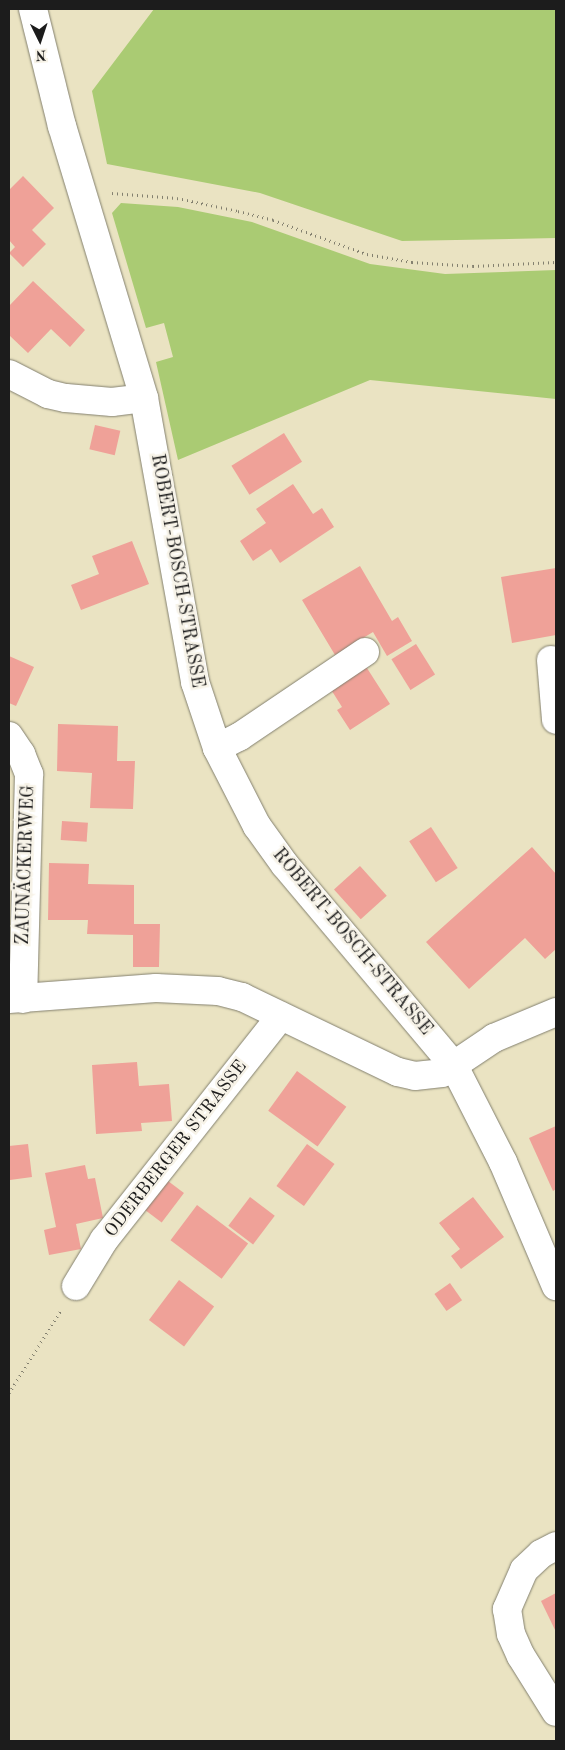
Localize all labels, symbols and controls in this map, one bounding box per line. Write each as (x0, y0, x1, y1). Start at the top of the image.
north arrow (15, 15, 65, 65)
text: N (35, 48, 47, 62)
street label: ROBERT-BOSCH-STRASSE (146, 452, 208, 690)
street label: ZAUNÄCKERWEG (12, 785, 40, 945)
street label: ROBERT-BOSCH-STRASSE (267, 844, 437, 1040)
street label: ODERBERGER STRASSE (100, 1056, 252, 1242)

